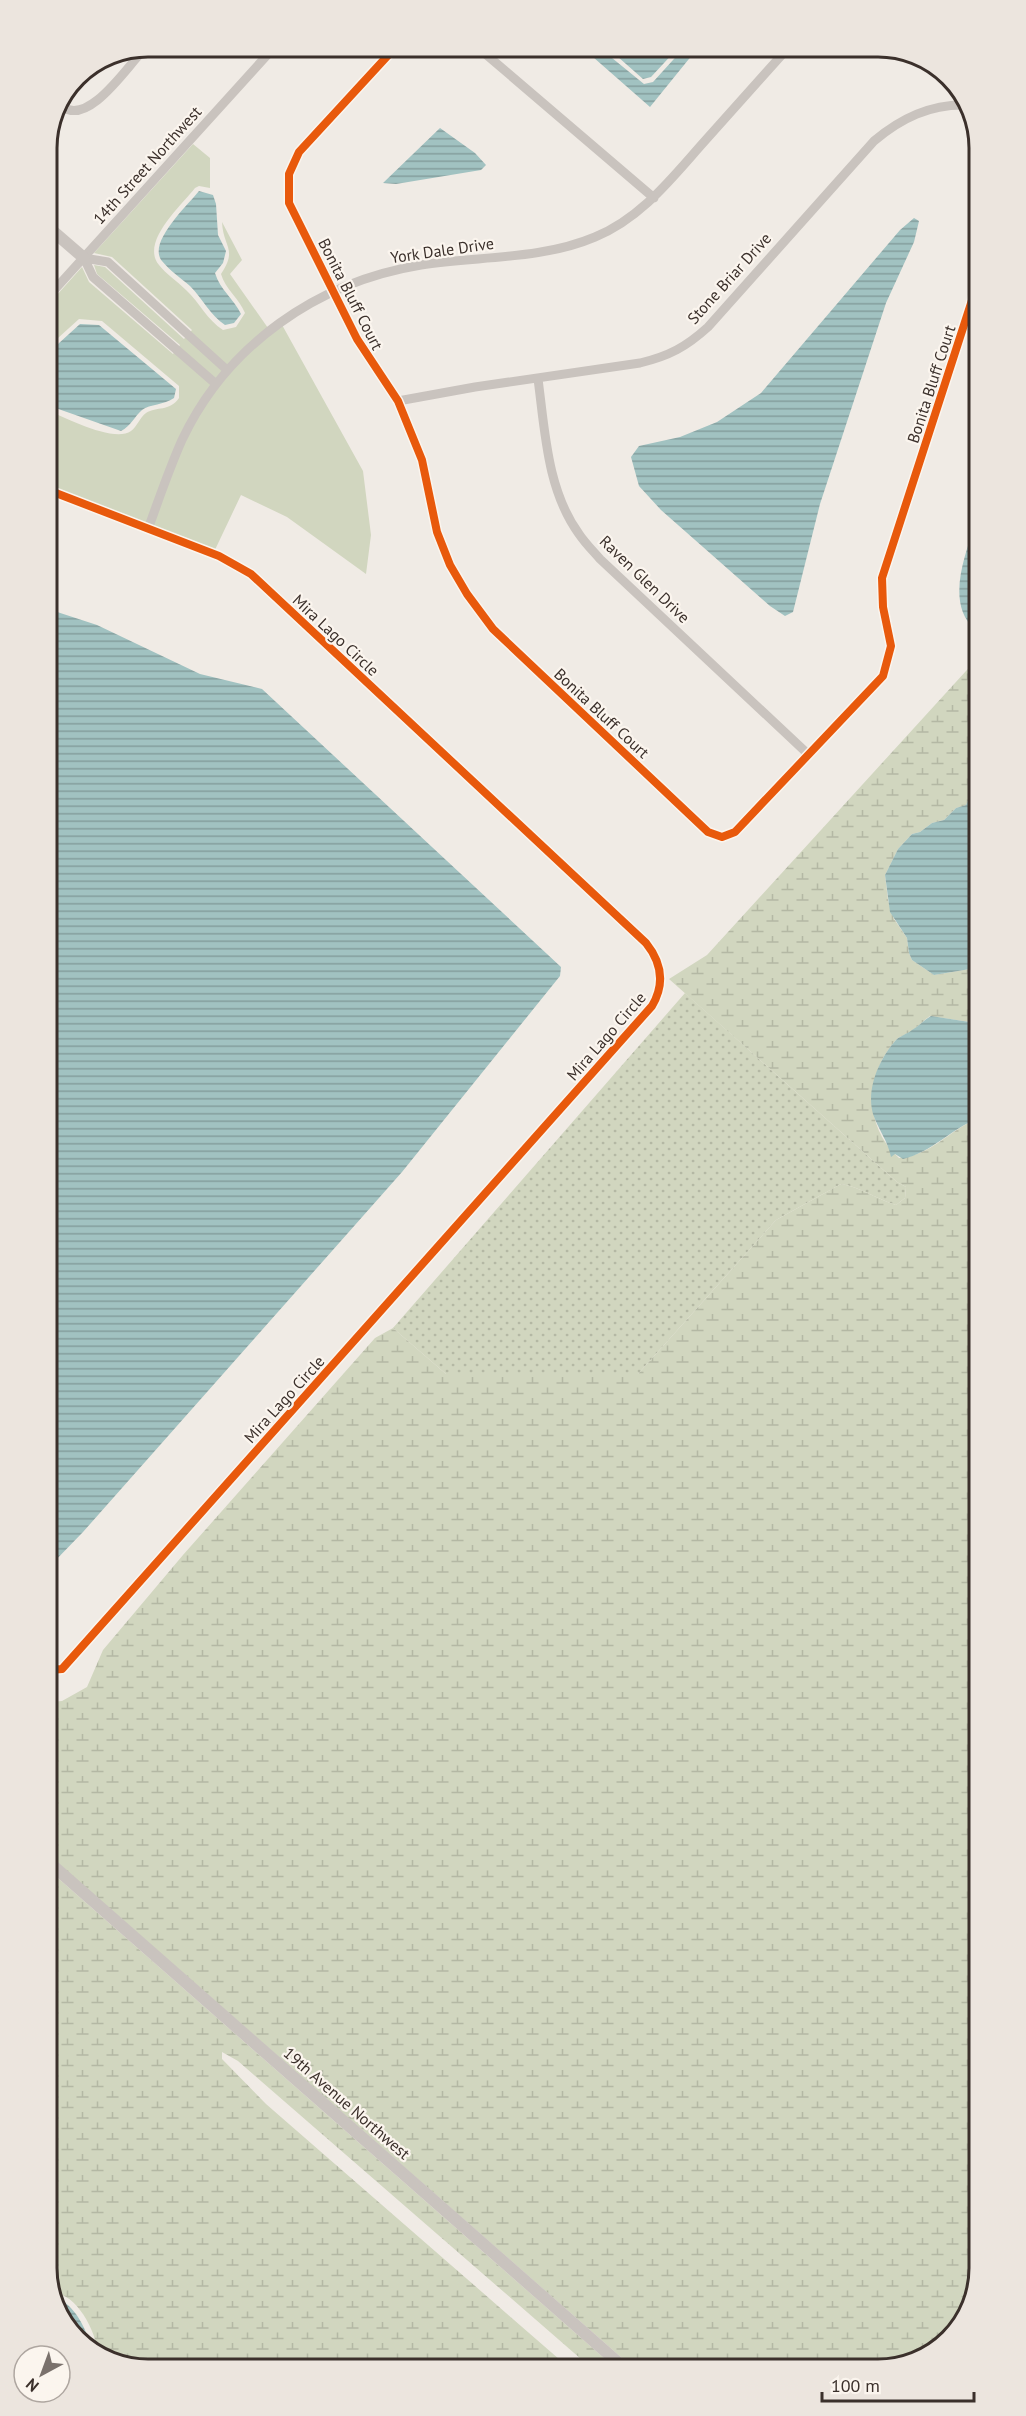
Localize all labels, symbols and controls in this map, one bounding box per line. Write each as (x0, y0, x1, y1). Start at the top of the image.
street label: 14th Street Northwest (89, 101, 206, 228)
street label: Stone Briar Drive (683, 228, 775, 328)
street label: York Dale Drive (389, 233, 495, 267)
street label: Bonita Bluff Court (314, 235, 388, 354)
street label: Bonita Bluff Court (903, 322, 960, 446)
street label: Raven Glen Drive (596, 531, 694, 627)
street label: Mira Lago Circle (289, 590, 383, 680)
street label: Bonita Bluff Court (550, 664, 654, 763)
street label: Mira Lago Circle (562, 988, 650, 1084)
street label: Mira Lago Circle (239, 1351, 329, 1447)
street label: 19th Avenue Northwest (280, 2043, 415, 2164)
north arrow (12, 2344, 72, 2404)
scale bar (822, 2365, 974, 2403)
text: N (22, 2374, 43, 2396)
text: 100 m (831, 2374, 880, 2397)

